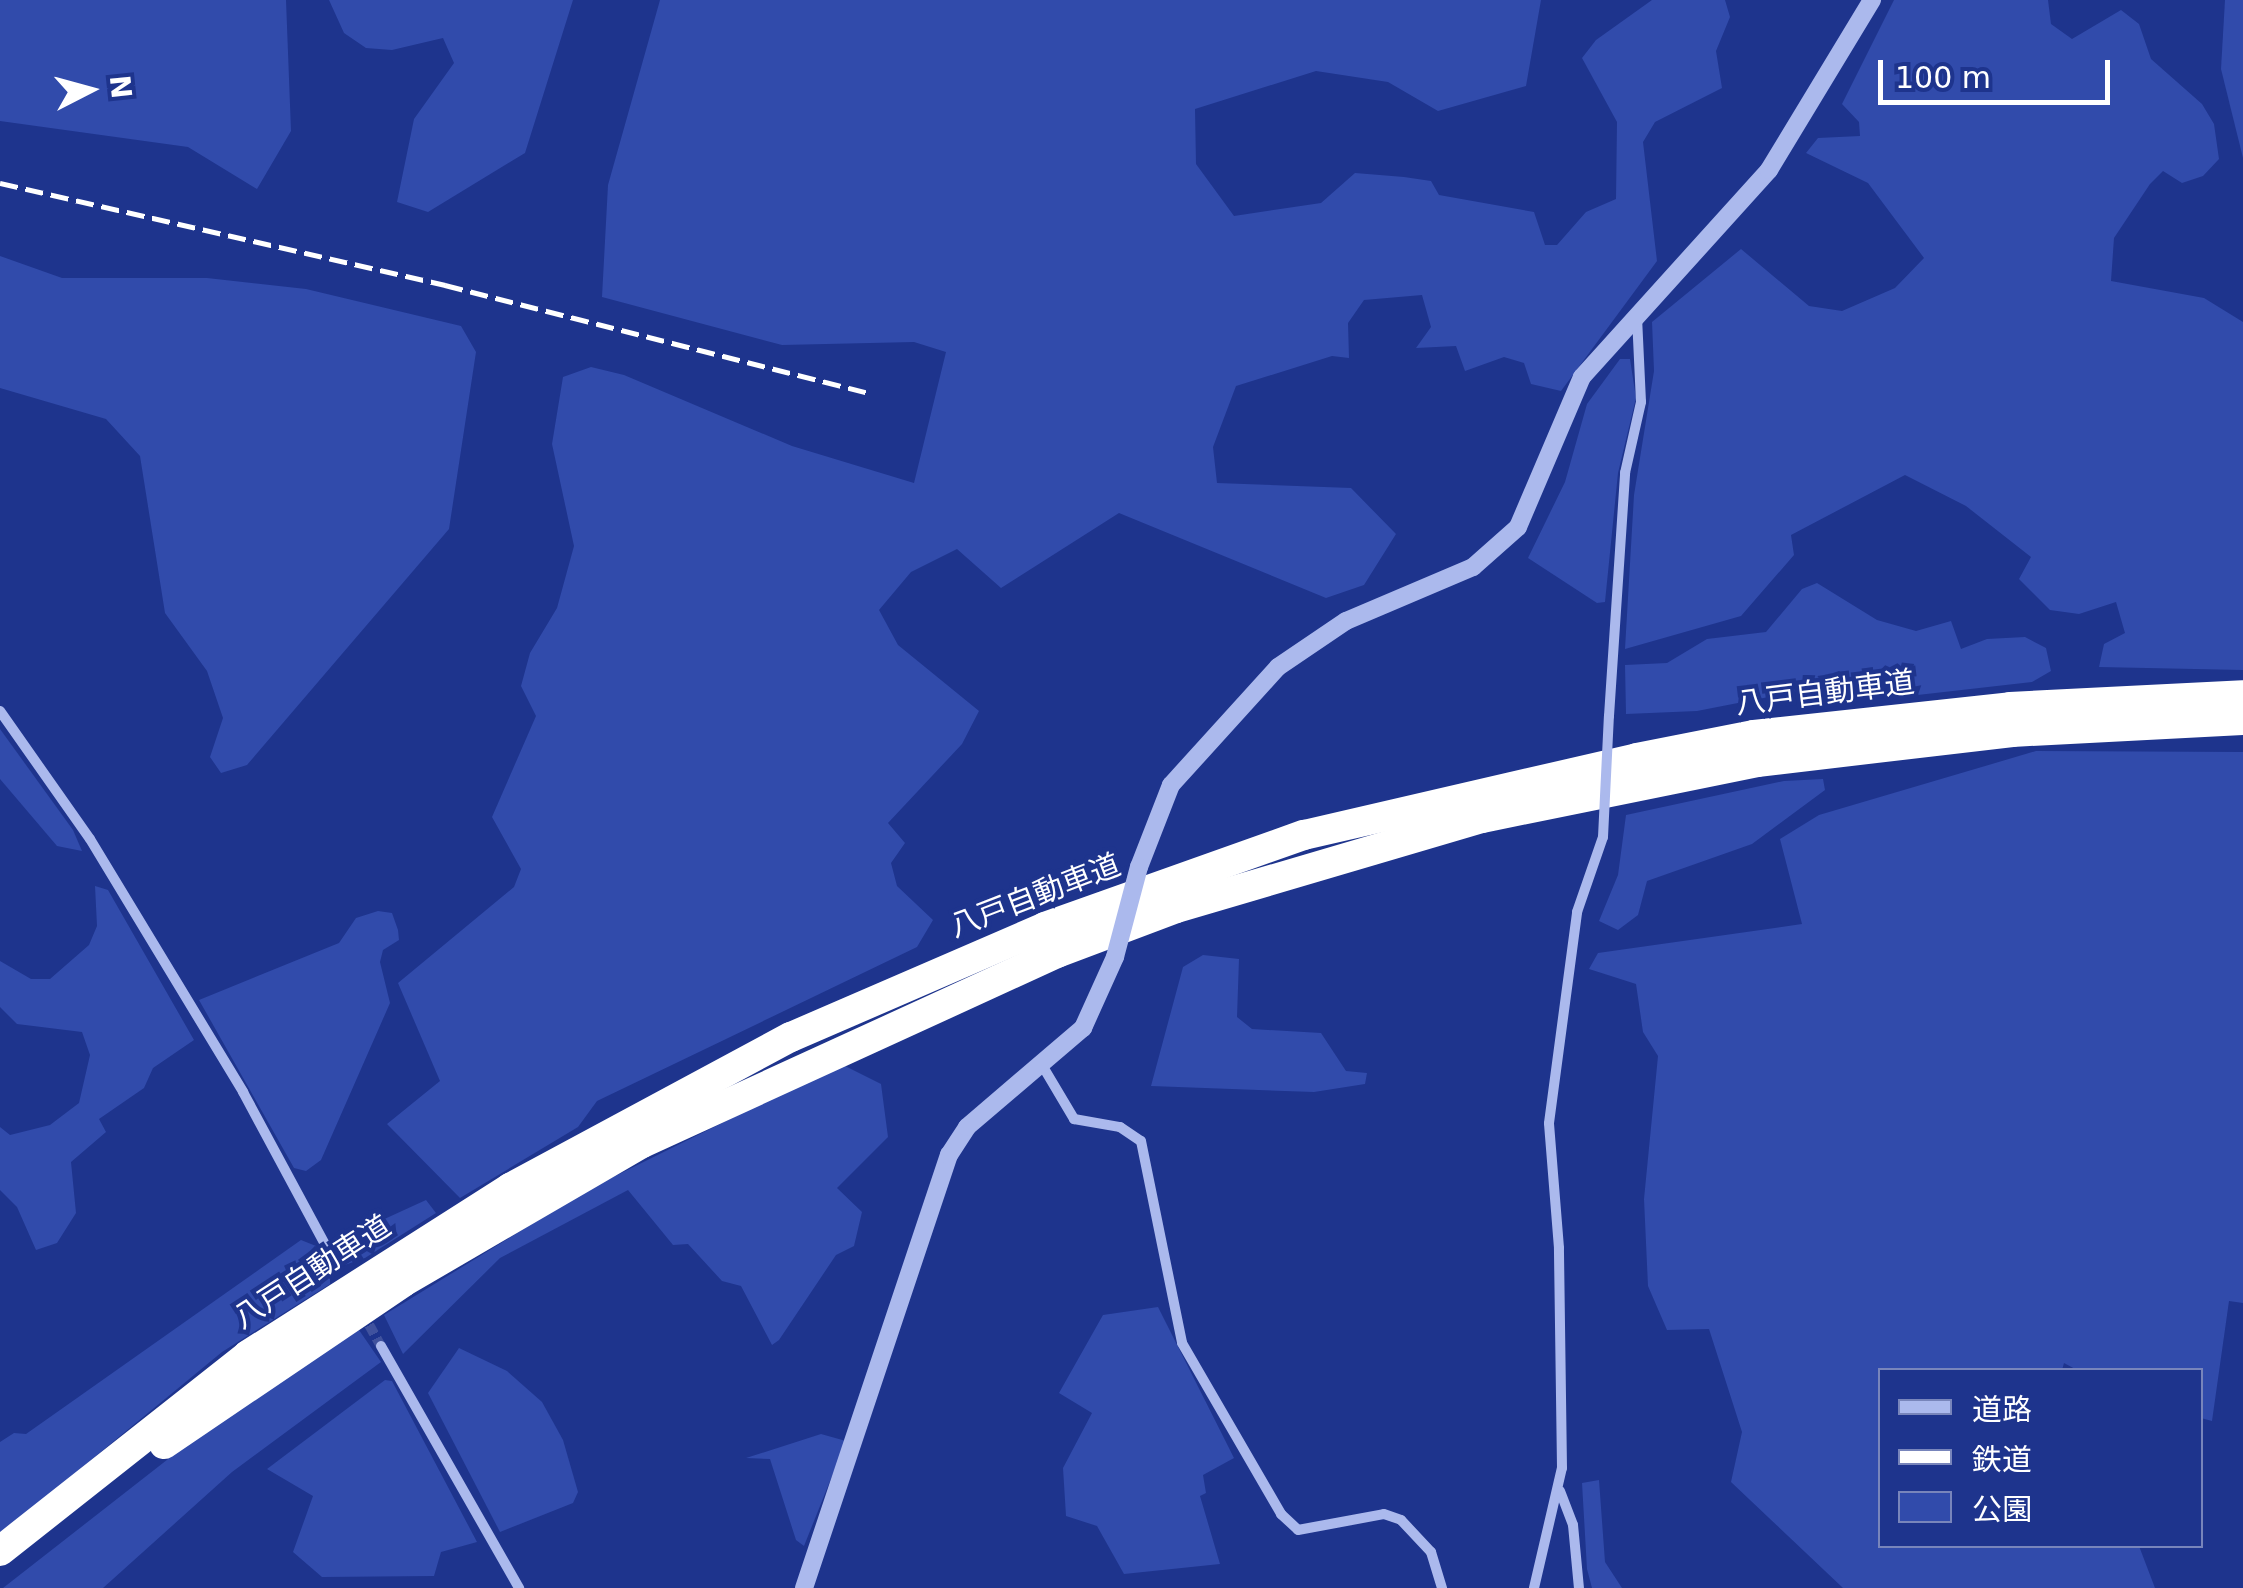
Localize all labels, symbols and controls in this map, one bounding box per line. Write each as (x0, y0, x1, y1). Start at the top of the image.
north arrow (40, 40, 140, 140)
scale bar (1883, 40, 2116, 102)
text: 100 m (1895, 60, 1991, 95)
text: N (103, 73, 138, 100)
street label: 八戸自動車道 (1733, 664, 1917, 722)
street label: 八戸自動車道 (945, 847, 1125, 945)
street label: 八戸自動車道 (227, 1208, 397, 1336)
legend (1878, 1368, 2203, 1548)
text: 道路 (1972, 1392, 2032, 1427)
text: 鉄道 (1972, 1442, 2032, 1477)
text: 公園 (1972, 1492, 2032, 1527)

